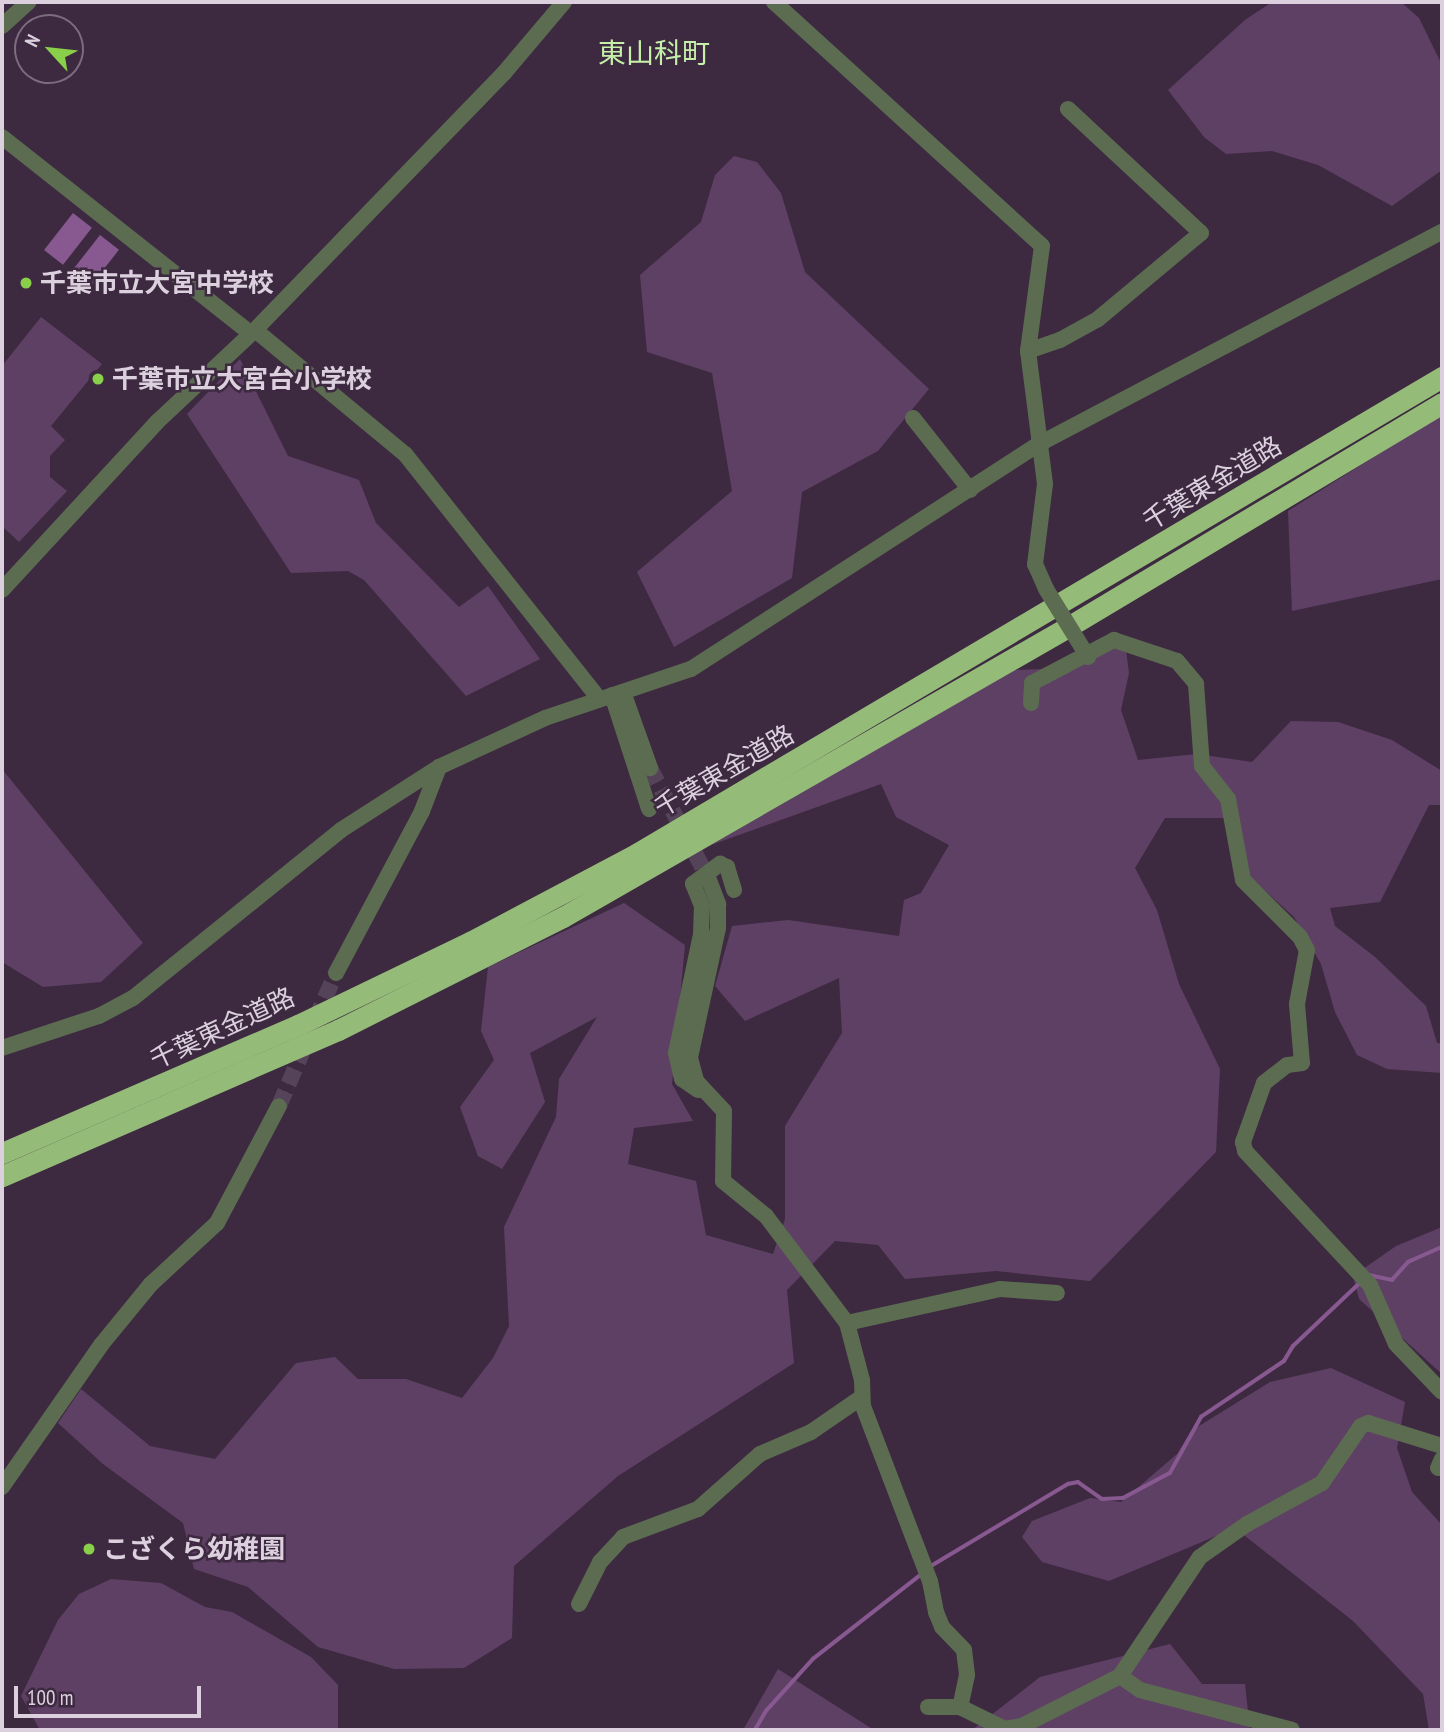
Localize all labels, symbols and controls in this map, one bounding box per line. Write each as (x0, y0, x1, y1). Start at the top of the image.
north arrow (14, 14, 84, 84)
text: N (19, 30, 45, 50)
district label: 東山科町 (598, 36, 710, 70)
place label: 千葉市立大宮中学校 (40, 267, 274, 299)
marker: 千葉市立大宮中学校 (18, 275, 34, 291)
place label: 千葉市立大宮台小学校 (112, 363, 372, 395)
marker: 千葉市立大宮台小学校 (90, 371, 106, 387)
street label: 千葉東金道路 (1137, 429, 1287, 537)
street label: 千葉東金道路 (649, 718, 799, 824)
street label: 千葉東金道路 (145, 981, 299, 1075)
place label: こざくら幼稚園 (103, 1533, 285, 1565)
marker: こざくら幼稚園 (81, 1541, 97, 1557)
scale bar (18, 1672, 205, 1716)
text: 100 m (27, 1684, 73, 1711)

